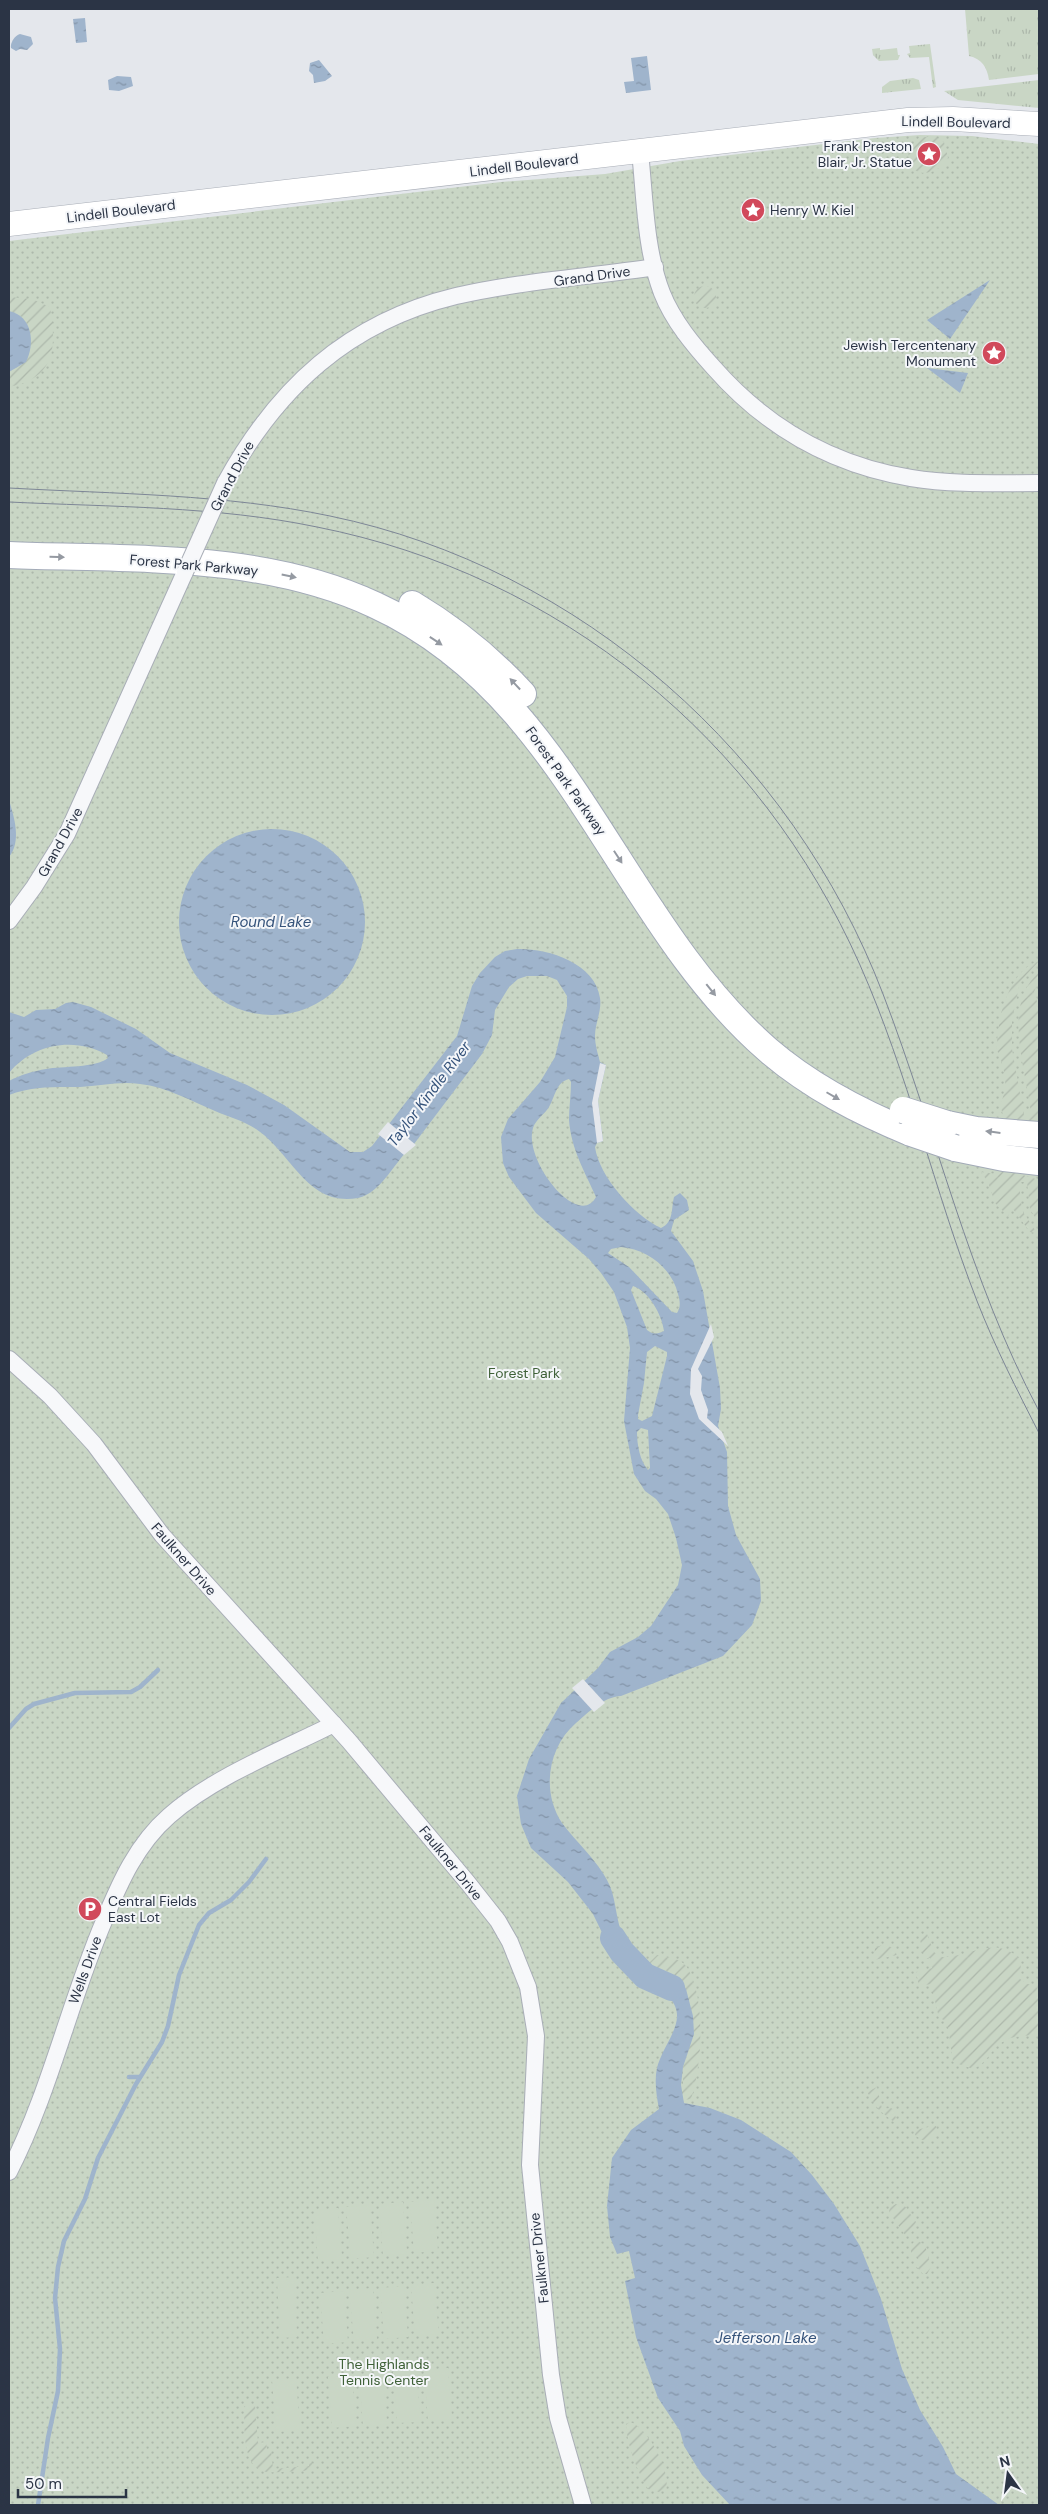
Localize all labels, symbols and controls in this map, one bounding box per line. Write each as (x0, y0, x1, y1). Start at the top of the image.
street label: Lindell Boulevard (901, 112, 1011, 132)
place label: Frank Preston Blair, Jr. Statue (818, 137, 912, 171)
place icon: Frank Preston Blair, Jr. Statue (916, 141, 942, 167)
street label: Lindell Boulevard (469, 149, 579, 181)
street label: Lindell Boulevard (66, 195, 176, 227)
place icon: Henry W. Kiel (740, 197, 766, 223)
place label: Henry W. Kiel (770, 201, 854, 219)
street label: Grand Drive (553, 262, 631, 290)
place label: Jewish Tercentenary Monument (843, 336, 976, 370)
place icon: Jewish Tercentenary Monument (981, 340, 1007, 366)
street label: Grand Drive (206, 438, 258, 514)
street label: Forest Park Parkway (129, 550, 259, 580)
one-way arrow (50, 553, 66, 561)
one-way arrow (281, 572, 296, 580)
one-way arrow (430, 636, 443, 646)
one-way arrow (509, 679, 521, 691)
street label: Forest Park Parkway (522, 723, 610, 839)
street label: Grand Drive (33, 804, 87, 880)
one-way arrow (613, 850, 623, 863)
water label: Round Lake (231, 912, 312, 932)
one-way arrow (706, 983, 717, 996)
water label: Taylor Kindle River (383, 1037, 475, 1151)
one-way arrow (825, 1092, 840, 1100)
one-way arrow (984, 1128, 1000, 1136)
park label: Forest Park (488, 1364, 560, 1382)
street label: Faulkner Drive (147, 1519, 221, 1599)
street label: Faulkner Drive (415, 1822, 487, 1904)
place label: Central Fields East Lot (108, 1892, 197, 1926)
parking icon: Central Fields East Lot (77, 1896, 103, 1922)
street label: Wells Drive (64, 1934, 106, 2006)
street label: Faulkner Drive (525, 2212, 553, 2304)
water label: Jefferson Lake (715, 2328, 817, 2348)
park label: The Highlands Tennis Center (339, 2355, 429, 2389)
north arrow (983, 2449, 1033, 2499)
text: N (998, 2451, 1012, 2471)
scale bar (18, 2466, 125, 2498)
text: 50 m (25, 2474, 62, 2494)

